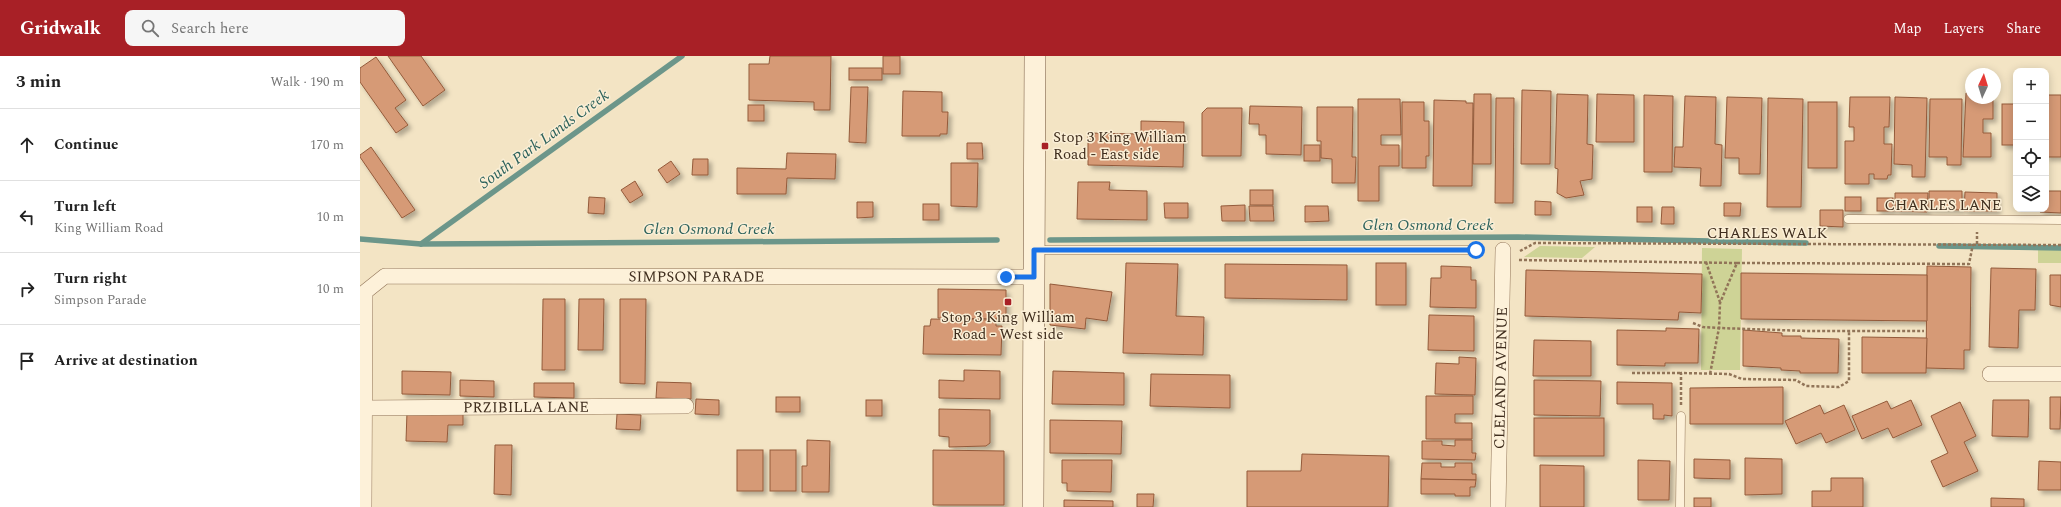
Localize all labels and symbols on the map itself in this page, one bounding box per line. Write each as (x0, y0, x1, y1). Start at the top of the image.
north arrow (1965, 68, 2001, 104)
water label: South Park Lands Creek (474, 83, 615, 195)
place label: Stop 3 King William Road - East side (1053, 126, 1187, 166)
marker: Stop 3 King William Road - East side (1040, 141, 1050, 151)
street label: CHARLES LANE (1884, 194, 2002, 217)
water label: Glen Osmond Creek (1362, 213, 1494, 237)
water label: Glen Osmond Creek (643, 217, 775, 241)
street label: CHARLES WALK (1707, 222, 1827, 245)
route start (1467, 241, 1485, 259)
street label: SIMPSON PARADE (628, 265, 764, 288)
route end (997, 268, 1015, 286)
marker: Stop 3 King William Road - West side (1003, 297, 1013, 307)
place label: Stop 3 King William Road - West side (941, 306, 1075, 346)
street label: CLELAND AVENUE (1488, 307, 1513, 449)
street label: PRZIBILLA LANE (463, 395, 589, 419)

